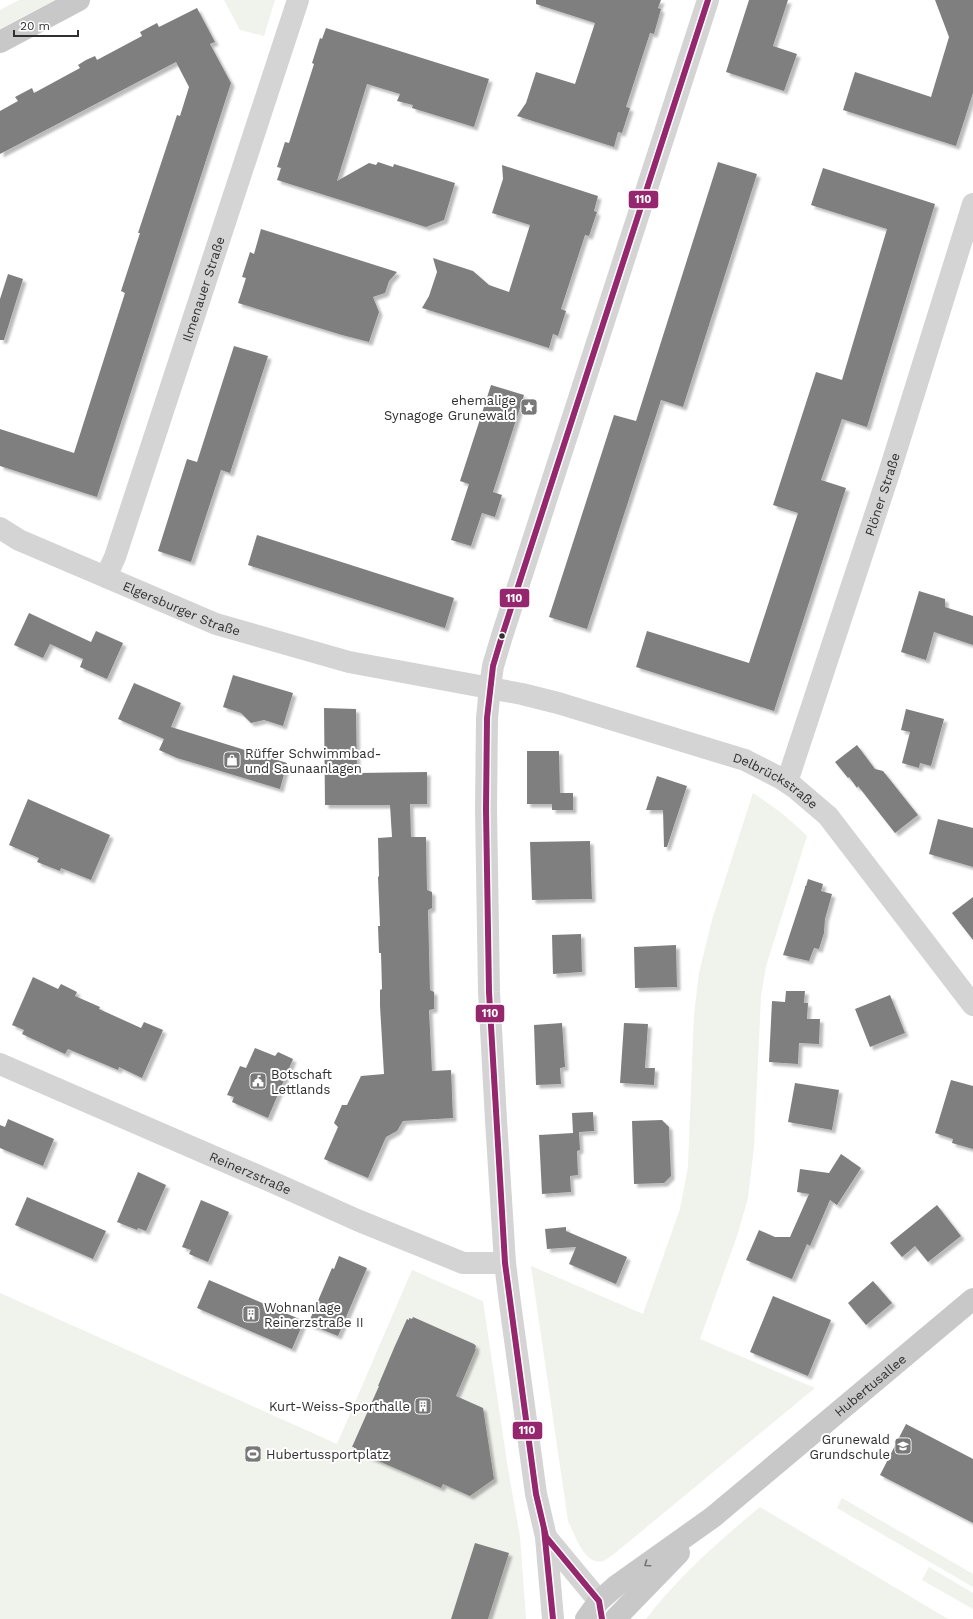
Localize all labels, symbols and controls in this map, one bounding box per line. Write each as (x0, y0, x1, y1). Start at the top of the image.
scale bar (14, 12, 78, 38)
text: 20 m (20, 19, 50, 33)
line badge: 110 (628, 190, 659, 209)
text: 110 (635, 193, 651, 206)
street label: Ilmenauer Straße (179, 235, 228, 344)
place label: ehemalige Synagoge Grunewald (384, 393, 516, 423)
place icon: ehemalige Synagoge Grunewald (519, 397, 539, 417)
street label: Plöner Straße (862, 451, 903, 538)
street label: Elgersburger Straße (121, 578, 242, 639)
line badge: 110 (499, 588, 530, 608)
text: 110 (506, 592, 522, 605)
unlabelled marker (497, 631, 507, 641)
place label: Rüffer Schwimmbad- und Saunaanlagen (245, 746, 381, 776)
shop icon: Rüffer Schwimmbad- und Saunaanlagen (222, 750, 242, 770)
street label: Delbrückstraße (731, 750, 821, 812)
line badge: 110 (475, 1004, 505, 1023)
text: 110 (482, 1007, 498, 1020)
place label: Botschaft Lettlands (271, 1067, 333, 1097)
public building icon: Botschaft Lettlands (248, 1071, 268, 1091)
street label: Reinerzstraße (207, 1149, 293, 1198)
place label: Wohnanlage Reinerzstraße II (264, 1300, 364, 1330)
building icon: Wohnanlage Reinerzstraße II (241, 1304, 261, 1324)
street label: Hubertusallee (832, 1351, 909, 1420)
building icon: Kurt-Weiss-Sporthalle (413, 1396, 433, 1416)
place label: Kurt-Weiss-Sporthalle (269, 1399, 410, 1414)
line badge: 110 (512, 1421, 543, 1440)
text: 110 (519, 1424, 535, 1437)
place label: Grunewald Grundschule (809, 1432, 890, 1462)
school or university icon: Grunewald Grundschule (893, 1436, 913, 1456)
sports icon: Hubertussportplatz (243, 1444, 263, 1464)
place label: Hubertussportplatz (266, 1447, 389, 1462)
one-way arrow (644, 1559, 651, 1566)

